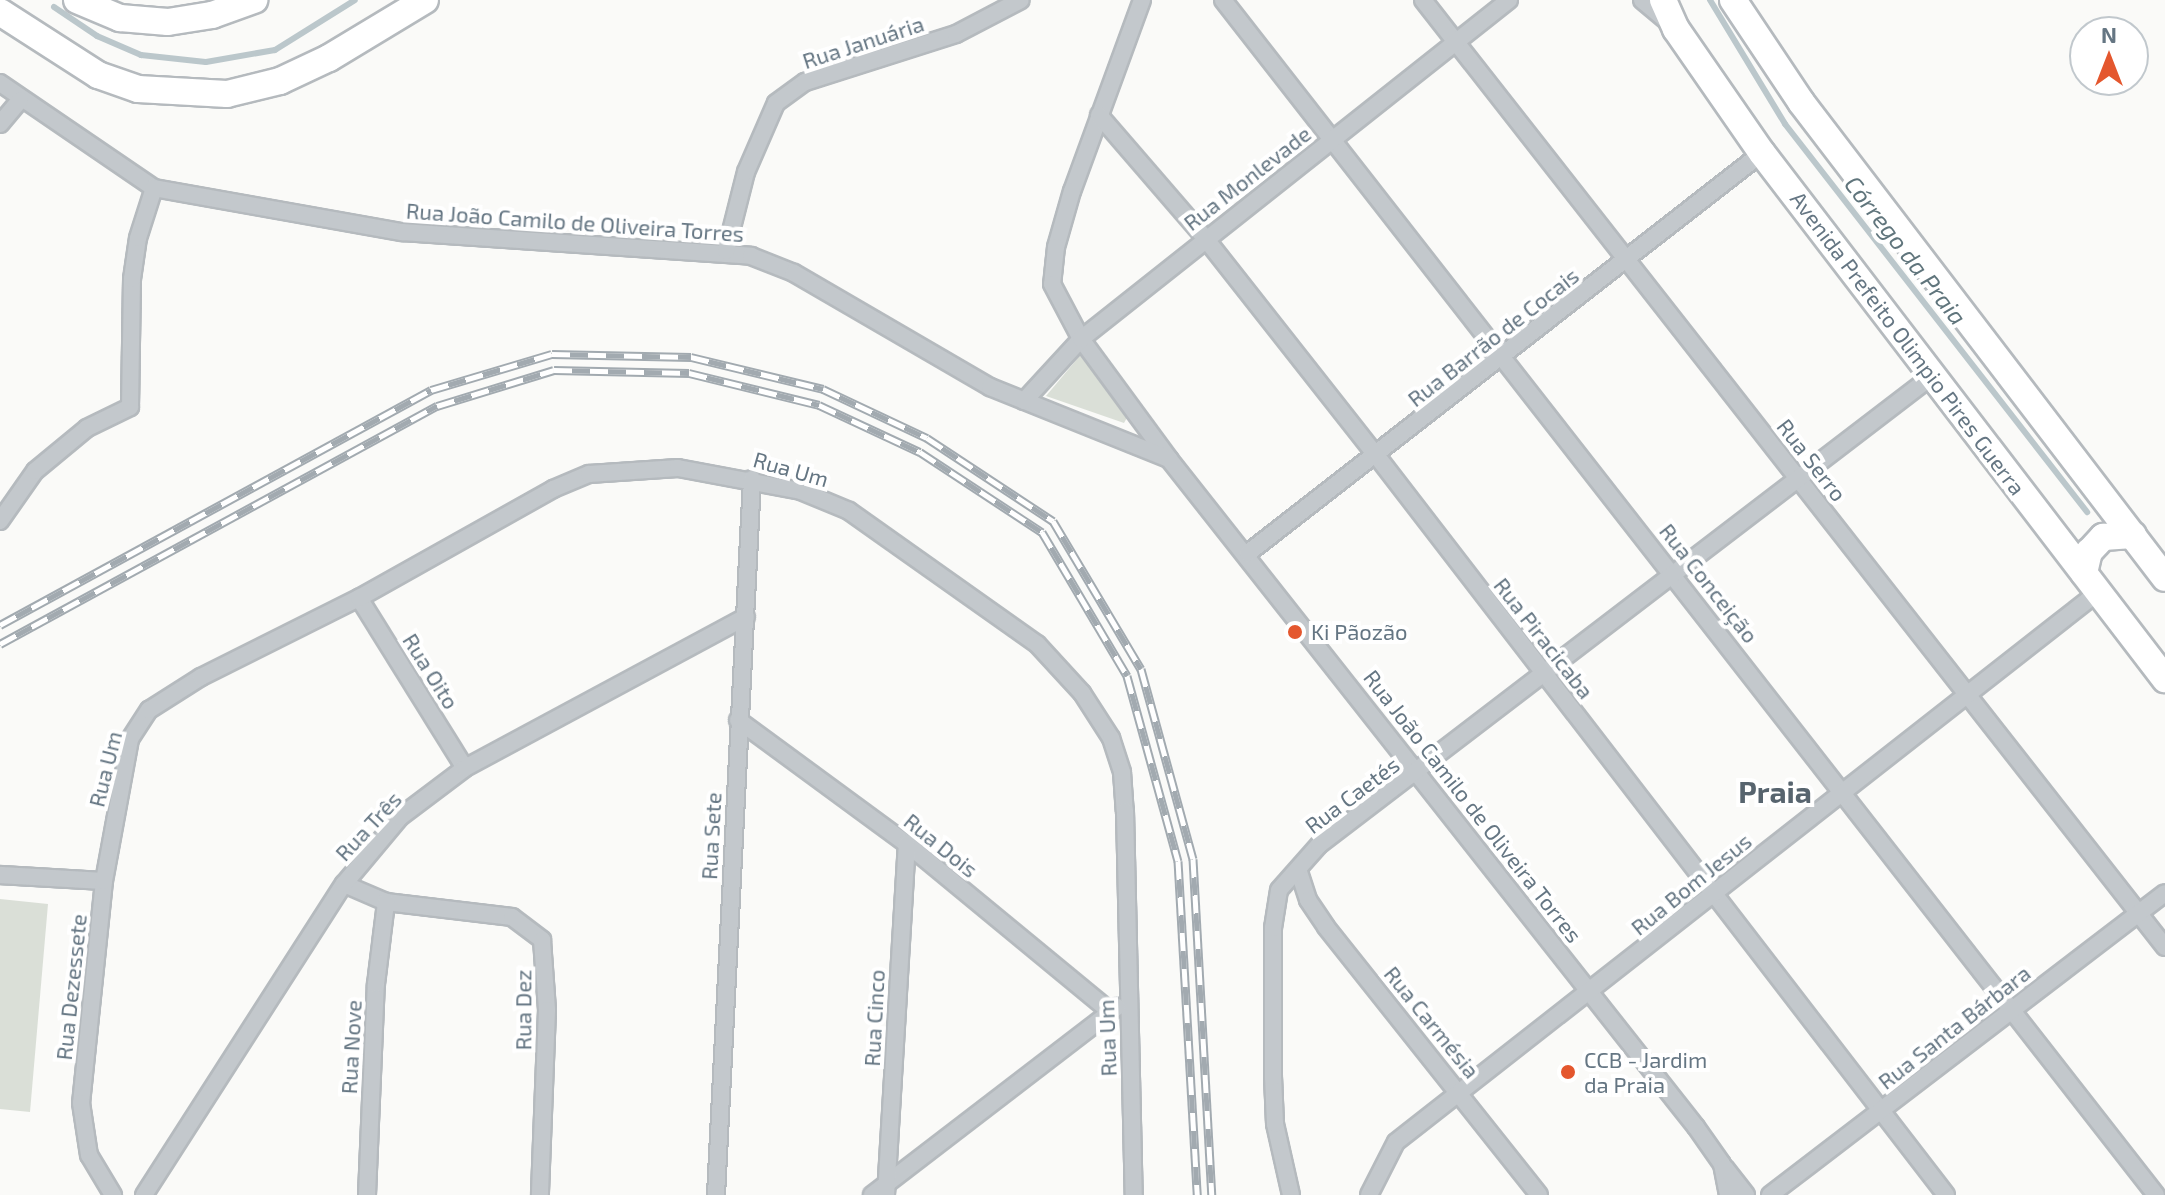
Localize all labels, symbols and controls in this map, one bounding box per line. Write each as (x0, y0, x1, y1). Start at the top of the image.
street label: Rua Januária (799, 10, 927, 74)
north arrow (2069, 16, 2149, 96)
text: N (2101, 21, 2117, 47)
street label: Rua Monlevade (1178, 120, 1316, 236)
water label: Córrego da Praia (1839, 170, 1973, 330)
street label: Avenida Prefeito Olimpio Pires Guerra (1785, 186, 2031, 500)
street label: Rua João Camilo de Oliveira Torres (405, 197, 745, 247)
street label: Rua Barrão de Cocais (1402, 262, 1584, 412)
street label: Rua Serro (1772, 414, 1852, 506)
street label: Rua Um (750, 446, 832, 492)
street label: Rua Conceição (1654, 518, 1764, 648)
street label: Rua Piracicaba (1489, 572, 1599, 704)
place label: Ki Pãozão (1311, 619, 1408, 645)
marker: Ki Pãozão (1286, 623, 1304, 641)
street label: Rua Oito (398, 628, 464, 714)
street label: Rua João Camilo de Oliveira Torres (1358, 664, 1588, 948)
street label: Rua Um (83, 728, 127, 810)
street label: Rua Caetés (1300, 751, 1404, 839)
district label: Praia (1738, 773, 1812, 809)
street label: Rua Três (329, 786, 407, 866)
street label: Rua Sete (696, 792, 726, 880)
street label: Rua Dois (899, 807, 983, 883)
street label: Rua Bom Jesus (1625, 827, 1757, 941)
street label: Rua Dezessete (50, 913, 92, 1061)
street label: Rua Santa Bárbara (1873, 959, 2035, 1095)
street label: Rua Carmésia (1379, 961, 1485, 1083)
street label: Rua Cinco (858, 969, 890, 1067)
street label: Rua Dez (510, 970, 536, 1050)
street label: Rua Nove (335, 999, 367, 1095)
street label: Rua Um (1092, 999, 1122, 1077)
place label: CCB - Jardim da Praia (1584, 1046, 1708, 1098)
marker: CCB - Jardim da Praia (1559, 1063, 1577, 1081)

